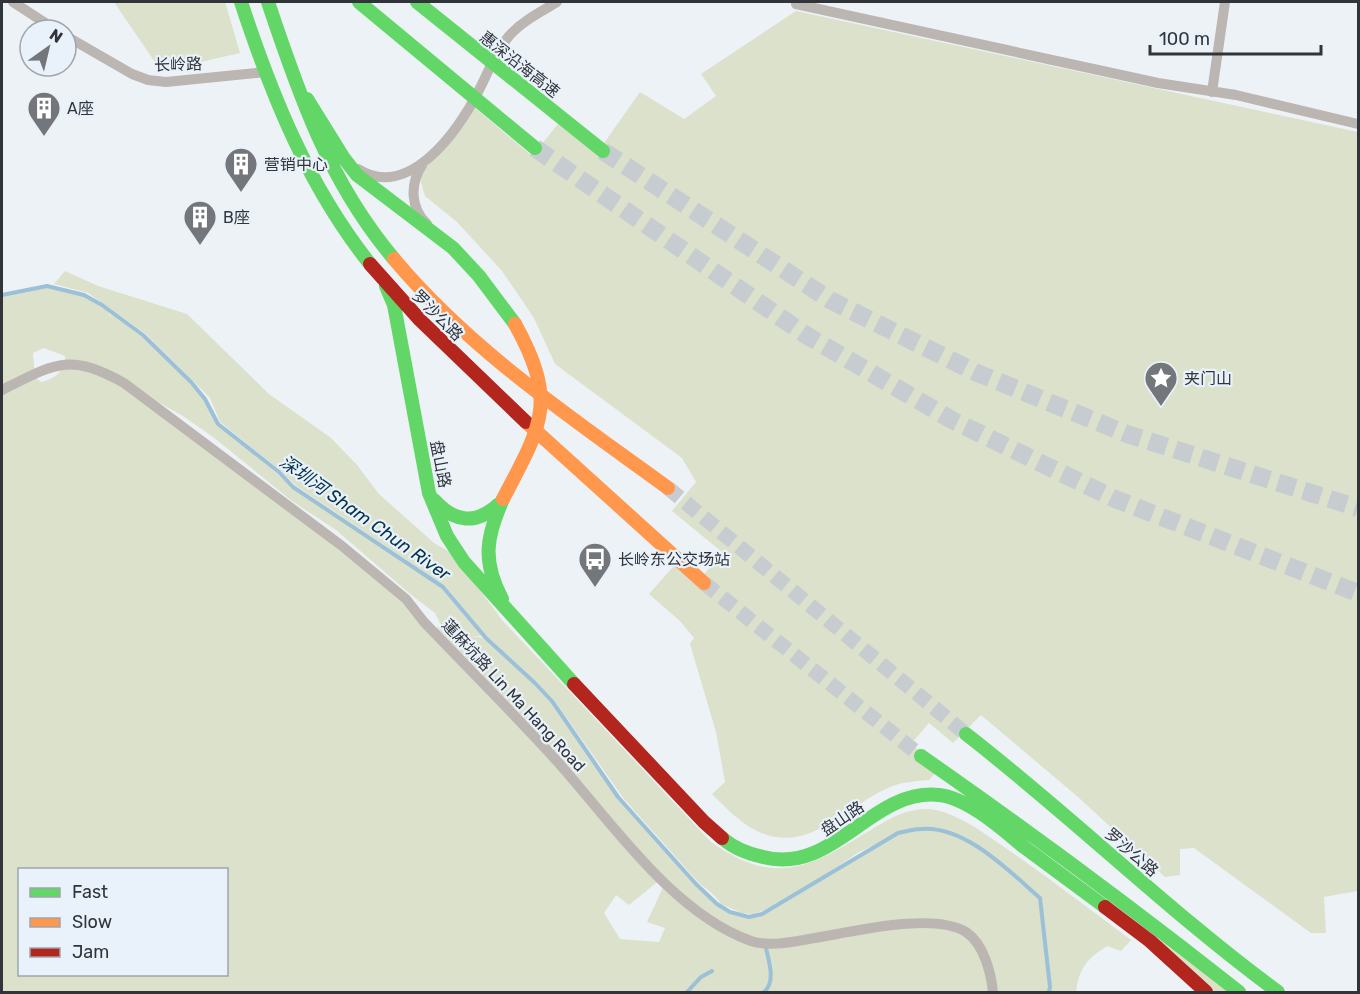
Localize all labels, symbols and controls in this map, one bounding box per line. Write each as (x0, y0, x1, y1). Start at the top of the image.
north arrow (18, 18, 78, 78)
scale bar (1150, 18, 1321, 56)
text: N (46, 25, 66, 47)
street label: 惠深沿海高速 (476, 27, 563, 101)
text: 100 m (1159, 28, 1210, 50)
street label: 长岭路 (154, 54, 202, 75)
building icon: A座 (26, 90, 62, 137)
place label: A座 (67, 99, 94, 118)
building icon: 营销中心 (223, 146, 259, 193)
place label: 营销中心 (264, 155, 328, 174)
building icon: B座 (182, 199, 218, 246)
place label: B座 (223, 208, 250, 227)
street label: 罗沙公路 (408, 286, 467, 345)
place icon: 夹门山 (1143, 360, 1179, 407)
place label: 夹门山 (1184, 369, 1232, 388)
street label: 盘山路 (427, 439, 454, 489)
water label: 深圳河 Sham Chun River (275, 451, 456, 586)
bus stop icon: 长岭东公交场站 (577, 541, 613, 588)
place label: 长岭东公交场站 (618, 550, 730, 569)
street label: 蓮麻坑路 Lin Ma Hang Road (438, 615, 589, 775)
street label: 盘山路 (817, 797, 867, 840)
street label: 罗沙公路 (1101, 824, 1162, 881)
legend (18, 868, 228, 976)
text: Fast (72, 881, 108, 903)
text: Slow (72, 911, 112, 933)
text: Jam (72, 941, 109, 963)

